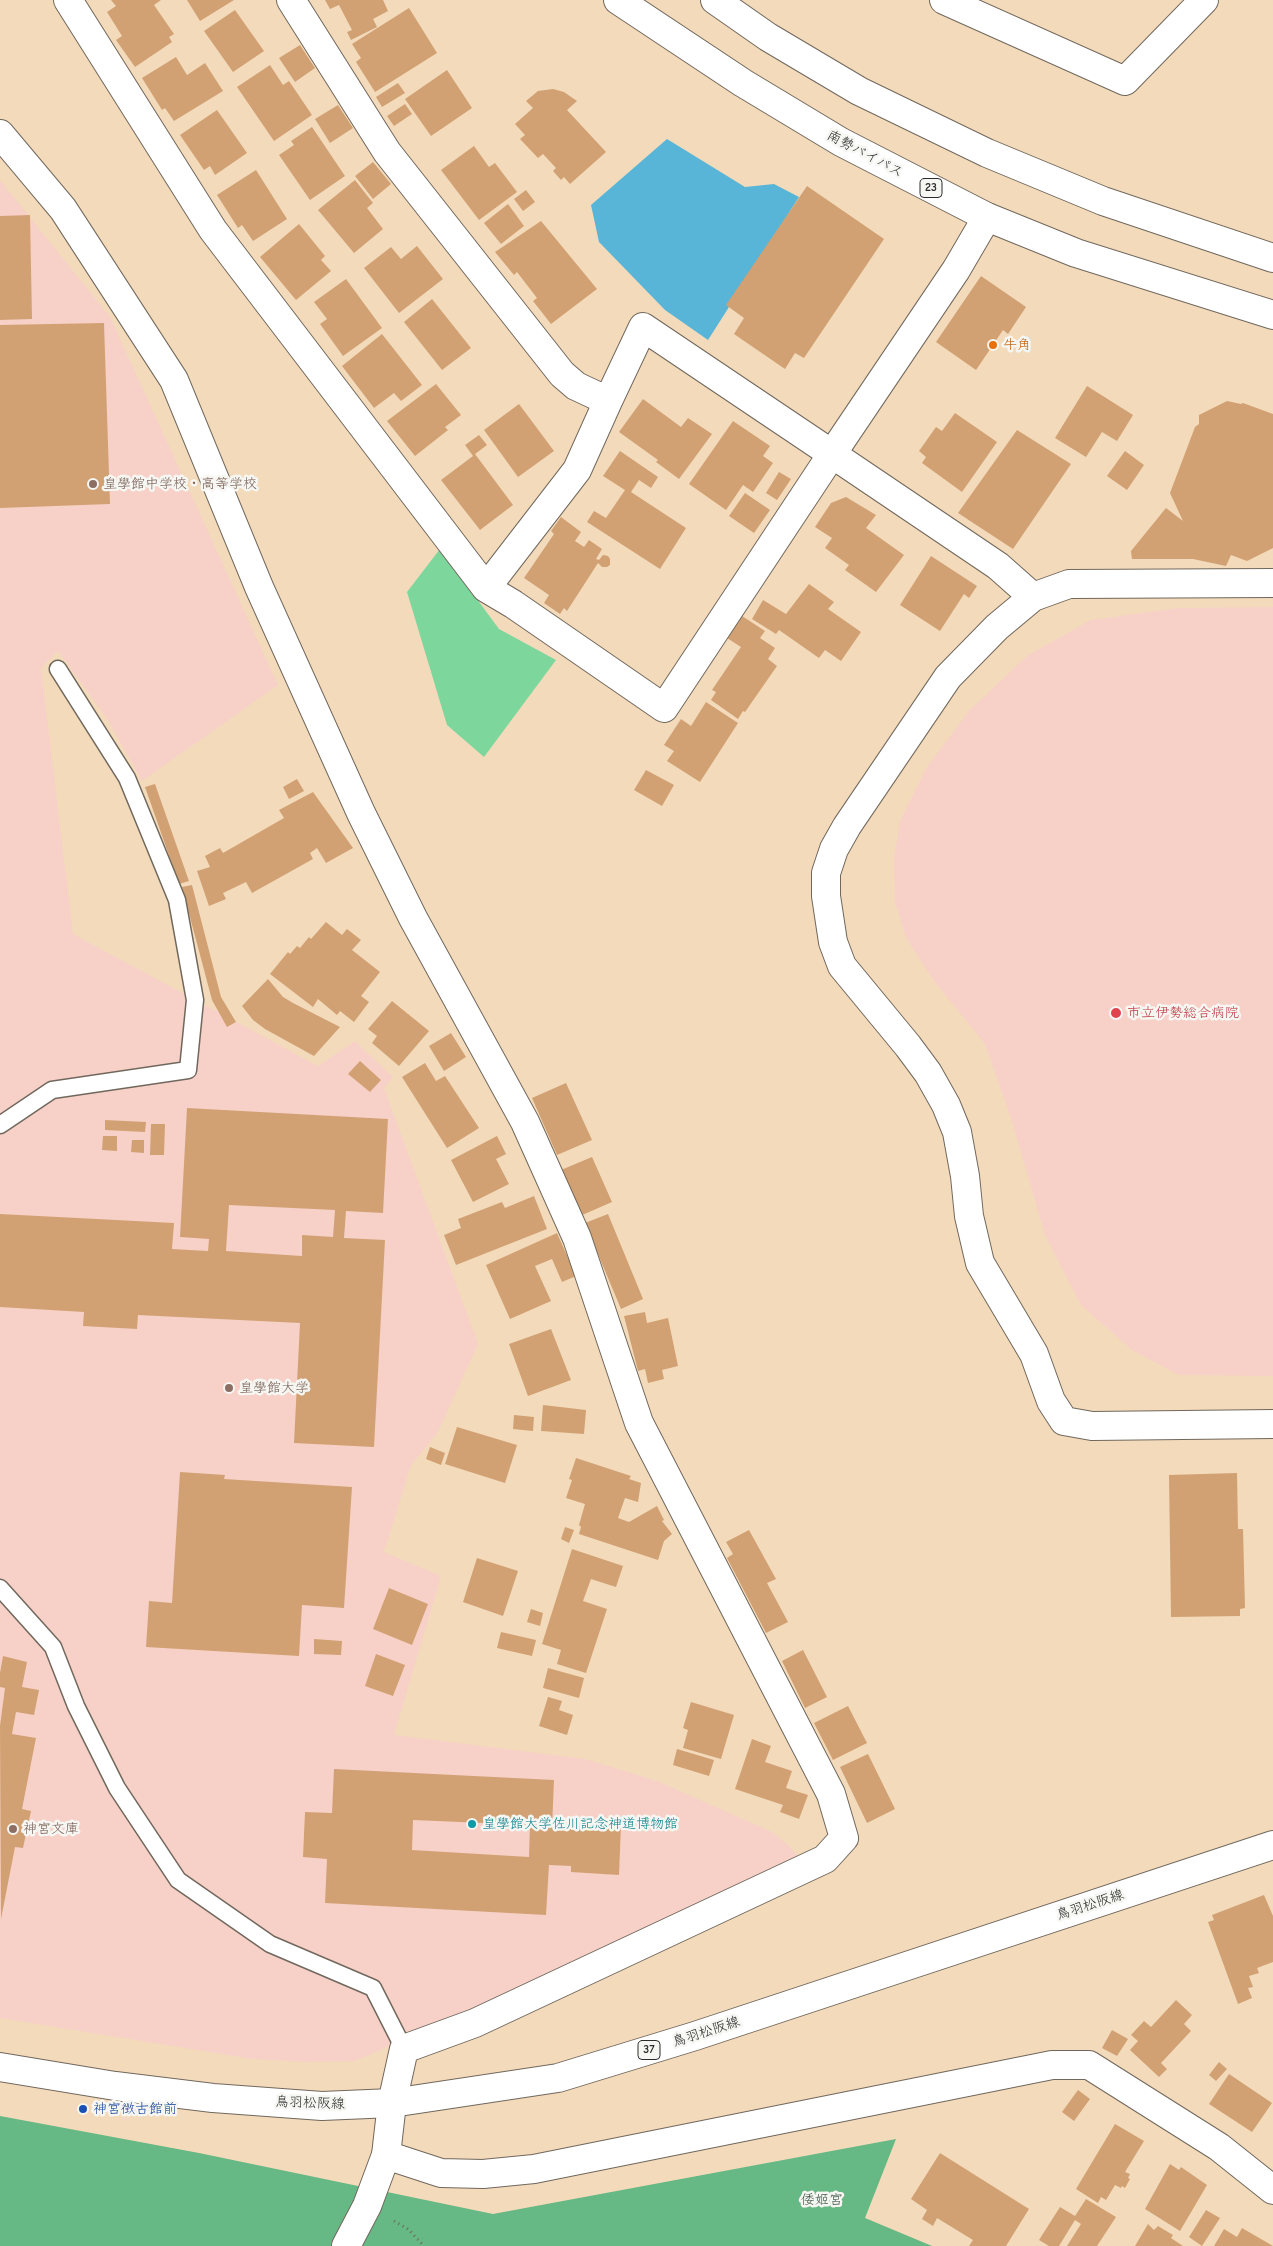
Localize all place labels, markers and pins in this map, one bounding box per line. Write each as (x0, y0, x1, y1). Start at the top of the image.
place label: 牛角 (1003, 337, 1031, 353)
marker: 牛角 (987, 339, 999, 351)
place label: 皇學館中学校・高等学校 (103, 476, 257, 492)
marker: 皇學館中学校・高等学校 (87, 478, 99, 490)
place label: 市立伊勢総合病院 (1127, 1005, 1239, 1021)
marker: 市立伊勢総合病院 (1109, 1006, 1123, 1020)
place label: 皇學館大学 (239, 1380, 309, 1396)
marker: 皇學館大学 (223, 1382, 235, 1394)
place label: 皇學館大学佐川記念神道博物館 (482, 1816, 678, 1832)
marker: 皇學館大学佐川記念神道博物館 (466, 1818, 478, 1830)
place label: 神宮文庫 (23, 1821, 79, 1837)
marker: 神宮文庫 (7, 1823, 19, 1835)
place label: 神宮徴古館前 (93, 2101, 177, 2117)
marker: 神宮徴古館前 (77, 2103, 89, 2115)

